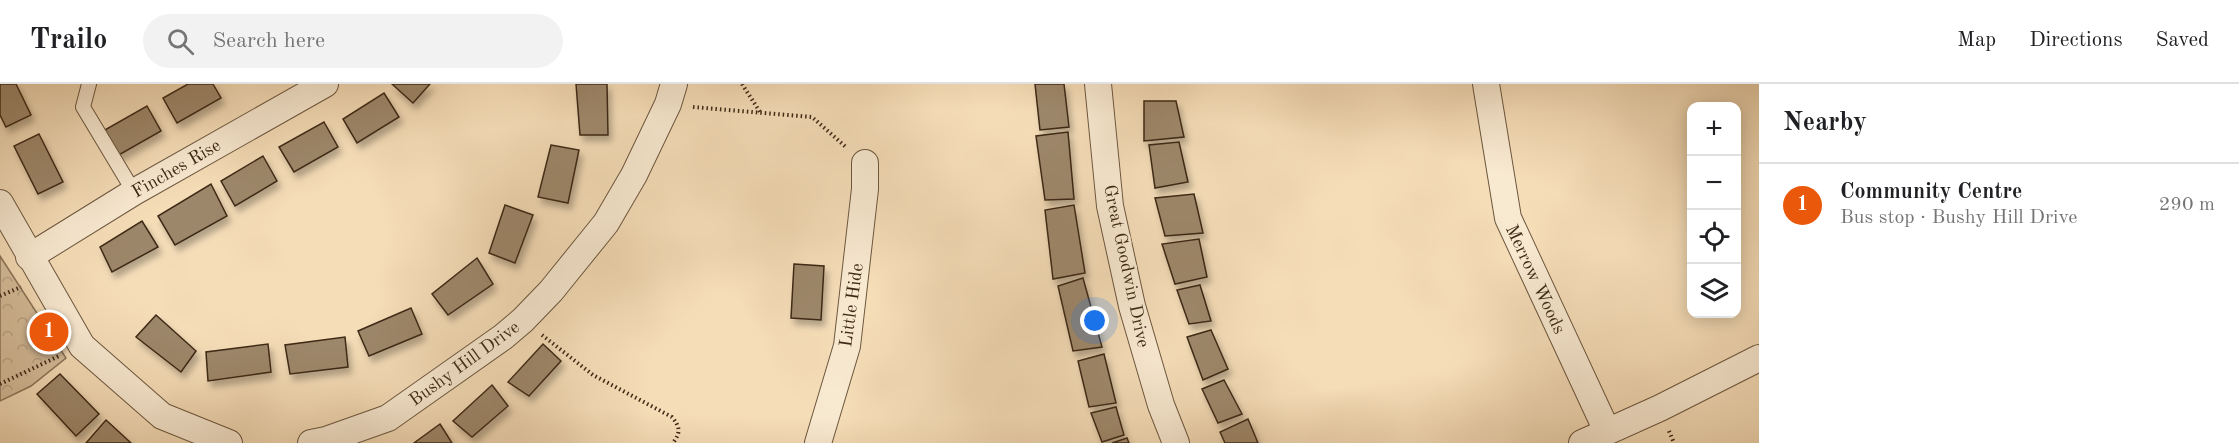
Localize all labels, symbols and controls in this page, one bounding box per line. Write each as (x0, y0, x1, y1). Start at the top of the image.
search box (143, 14, 563, 68)
icon: search (164, 25, 197, 58)
text: Trailo (30, 27, 107, 55)
text: Search here (212, 30, 325, 52)
text: Map (1957, 30, 1996, 51)
text: Directions (2029, 30, 2123, 51)
text: Saved (2156, 30, 2209, 51)
map controls (1687, 102, 1741, 318)
button: + (1687, 102, 1741, 156)
text: Nearby (1783, 110, 1867, 136)
street label: Finches Rise (129, 136, 224, 202)
button: − (1687, 156, 1741, 210)
text: Community Centre (1840, 181, 2022, 203)
street label: Great Goodwin Drive (1100, 183, 1152, 349)
text: 1 (1797, 195, 1808, 215)
text: 290 m (2159, 195, 2215, 215)
text: Bus stop · Bushy Hill Drive (1840, 208, 2077, 228)
button: locate (1687, 210, 1741, 264)
street label: Merrow Woods (1502, 222, 1568, 337)
street label: Little Hide (837, 262, 867, 348)
button: layers (1687, 264, 1741, 318)
your location (1080, 306, 1109, 335)
pin: 1 (29, 310, 68, 354)
street label: Bushy Hill Drive (406, 318, 523, 410)

